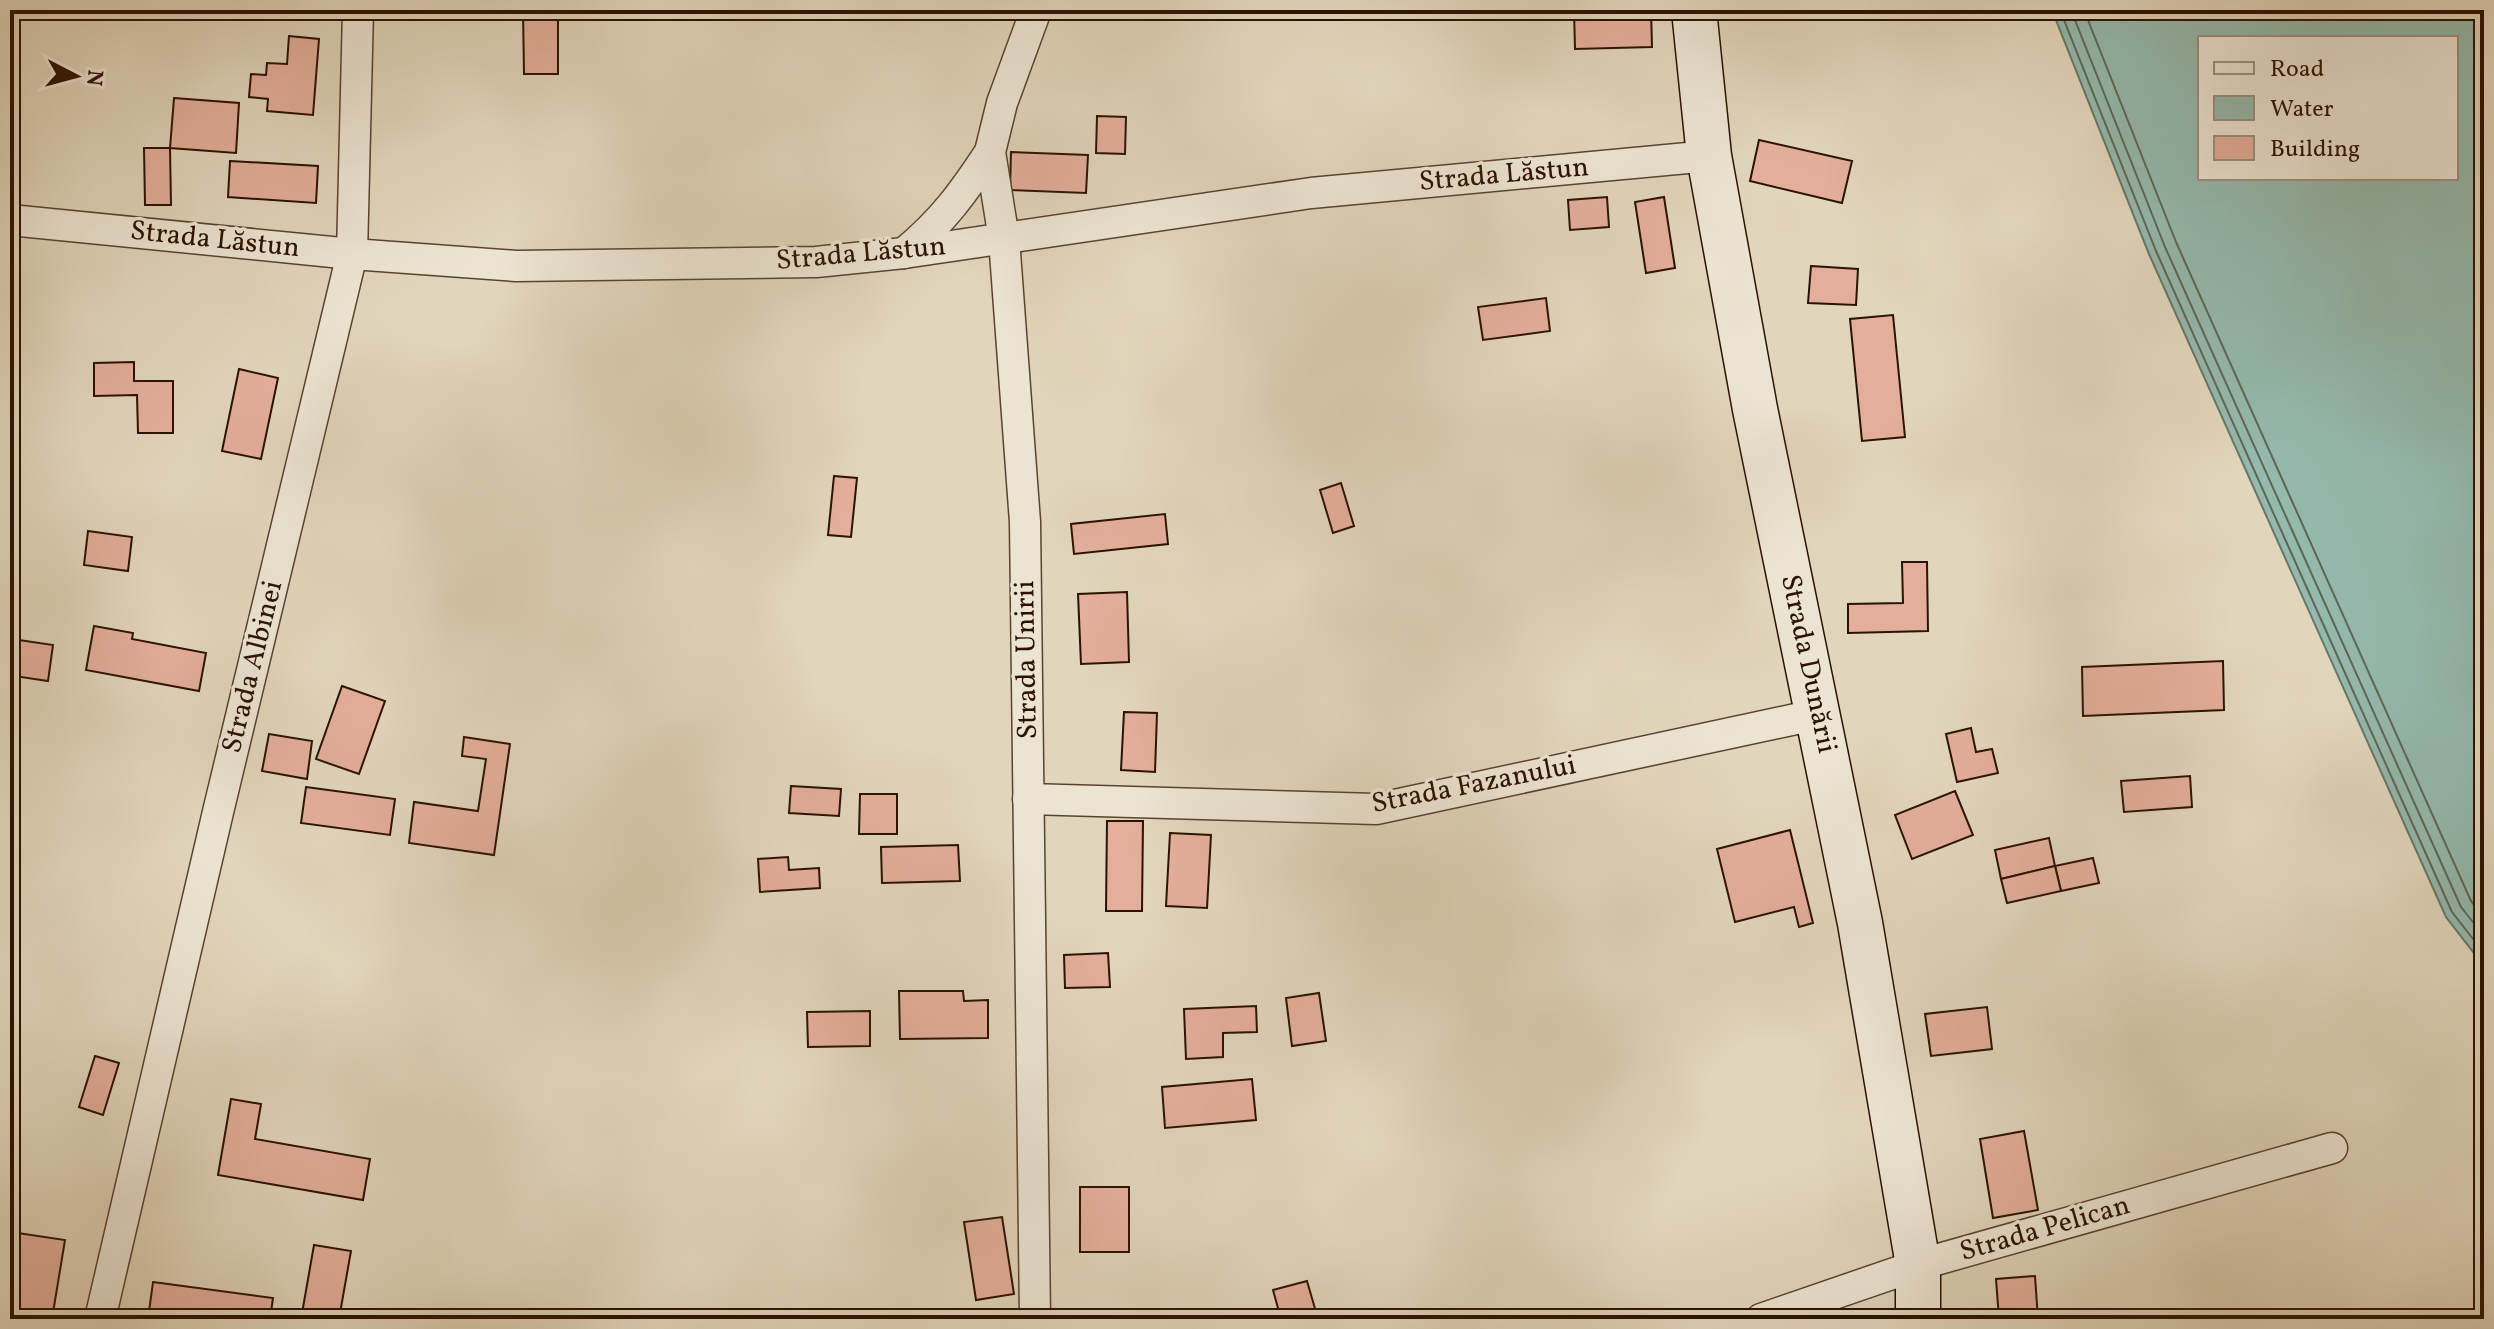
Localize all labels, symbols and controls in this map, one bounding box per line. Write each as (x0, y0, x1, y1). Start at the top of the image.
north arrow (36, 36, 116, 116)
legend (2198, 36, 2458, 180)
text: Road (2270, 53, 2324, 87)
text: N (77, 68, 110, 87)
text: Water (2270, 93, 2334, 127)
text: Building (2270, 133, 2360, 167)
street label: Strada Lăstun (1417, 148, 1591, 202)
street label: Strada Lăstun (128, 212, 302, 268)
street label: Strada Lăstun (774, 227, 948, 281)
street label: Strada Dunării (1770, 571, 1846, 757)
street label: Strada Albinei (213, 577, 293, 757)
street label: Strada Unirii (1006, 580, 1048, 740)
street label: Strada Fazanului (1368, 746, 1580, 824)
street label: Strada Pelican (1955, 1186, 2135, 1272)

